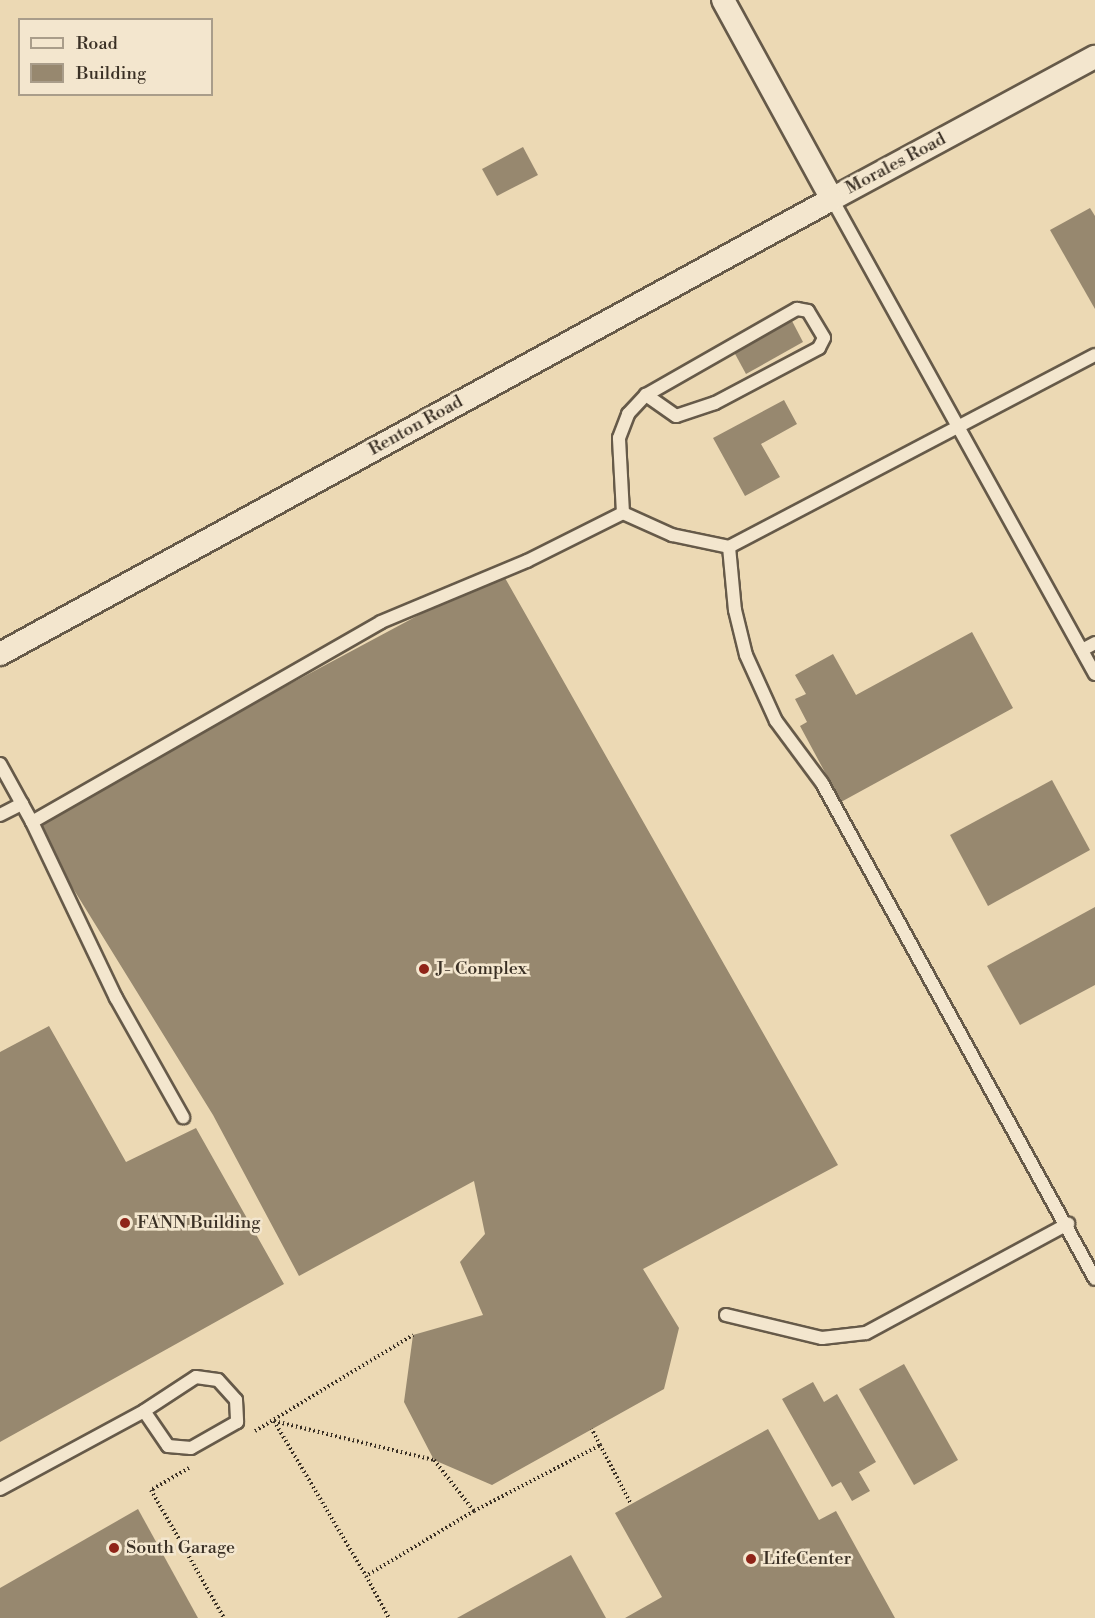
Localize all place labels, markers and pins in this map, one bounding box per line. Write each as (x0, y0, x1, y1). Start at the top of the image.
place label: J- Complex (436, 958, 527, 980)
marker: J- Complex (417, 962, 431, 976)
place label: FANN Building (137, 1212, 261, 1234)
marker: FANN Building (118, 1216, 132, 1230)
place label: South Garage (126, 1537, 235, 1559)
marker: South Garage (107, 1541, 121, 1555)
place label: LifeCenter (763, 1548, 851, 1570)
marker: LifeCenter (744, 1552, 758, 1566)

